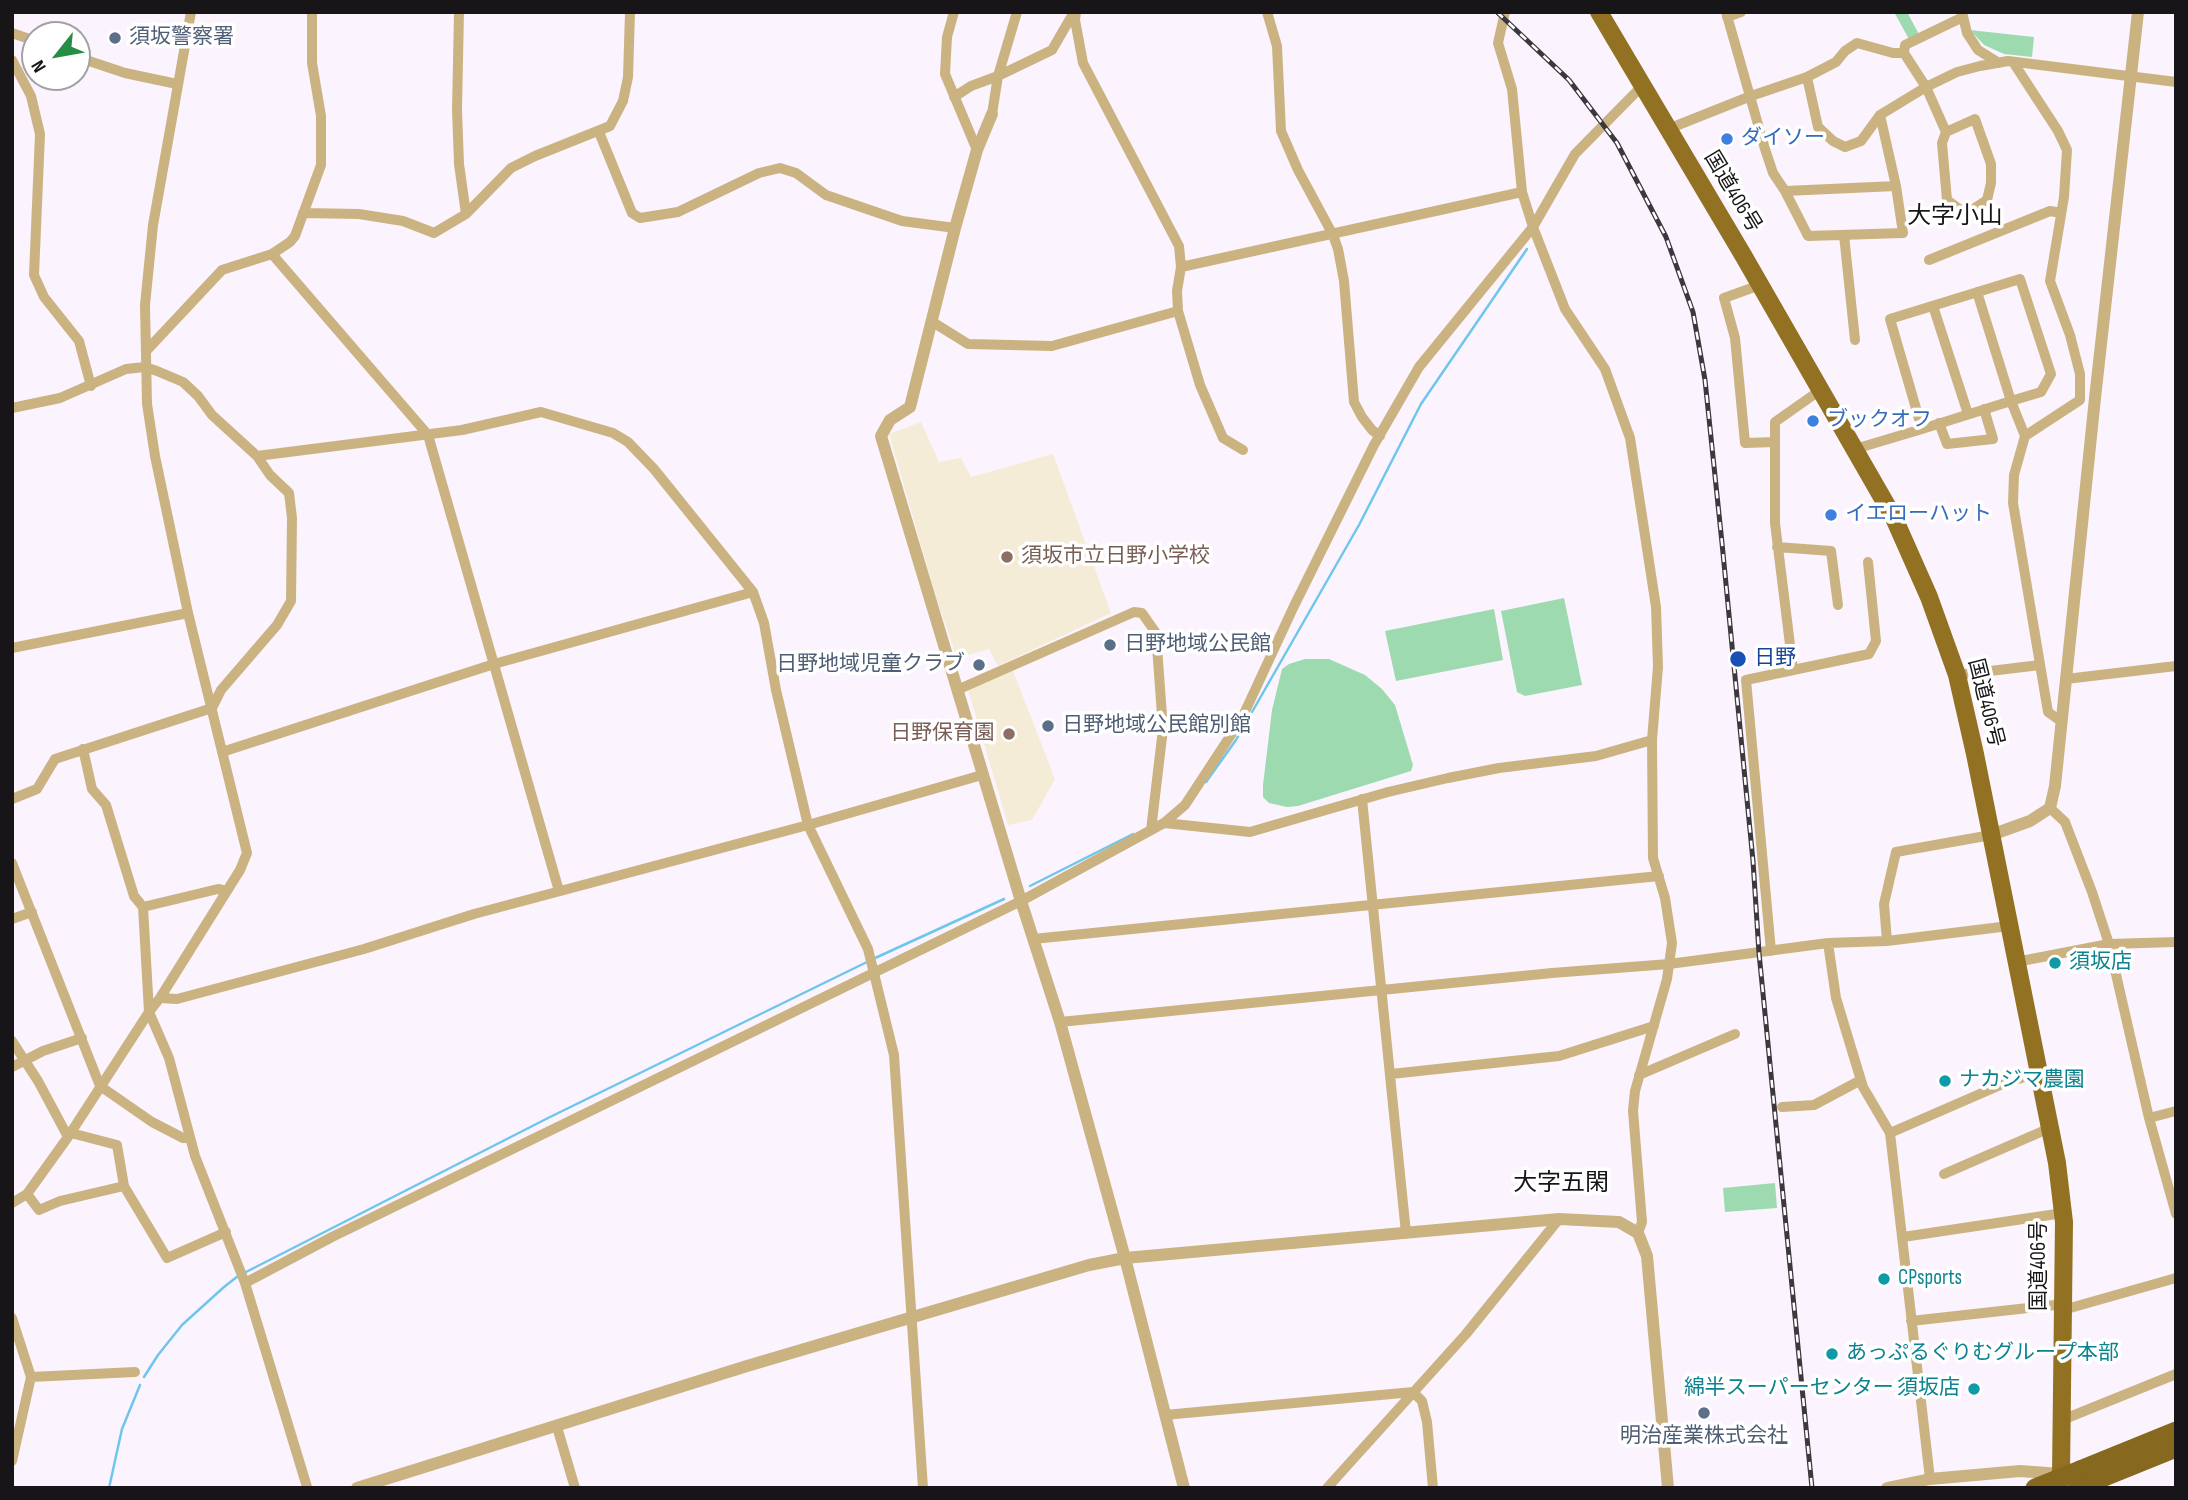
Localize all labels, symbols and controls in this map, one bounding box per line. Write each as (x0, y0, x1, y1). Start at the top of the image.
north arrow (21, 21, 91, 91)
place label: 須坂警察署 (129, 25, 234, 51)
marker: 須坂警察署 (107, 30, 123, 46)
text: N (27, 56, 52, 76)
place label: ダイソー (1741, 126, 1825, 152)
marker: ダイソー (1719, 131, 1735, 147)
street label: 国道406号 (1698, 147, 1766, 237)
district label: 大字小山 (1907, 203, 2003, 231)
place label: ブックオフ (1827, 408, 1932, 434)
marker: ブックオフ (1805, 413, 1821, 429)
place label: イエローハット (1845, 502, 1992, 528)
marker: イエローハット (1823, 507, 1839, 523)
place label: 須坂市立日野小学校 (1021, 544, 1210, 570)
marker: 須坂市立日野小学校 (999, 549, 1015, 565)
place label: 日野地域公民館 (1124, 632, 1271, 658)
marker: 日野地域公民館 (1102, 637, 1118, 653)
place label: 日野 (1754, 646, 1796, 672)
marker: 日野 (1728, 649, 1748, 669)
place label: 日野地域児童クラブ (776, 652, 965, 678)
street label: 国道406号 (1962, 656, 2008, 750)
marker: 日野地域児童クラブ (971, 657, 987, 673)
place label: 日野地域公民館別館 (1062, 713, 1251, 739)
marker: 日野地域公民館別館 (1040, 718, 1056, 734)
place label: 日野保育園 (890, 721, 995, 747)
marker: 日野保育園 (1001, 726, 1017, 742)
place label: 須坂店 (2069, 950, 2132, 976)
marker: 須坂店 (2047, 955, 2063, 971)
place label: ナカジマ農園 (1959, 1068, 2085, 1094)
marker: ナカジマ農園 (1937, 1073, 1953, 1089)
district label: 大字五閑 (1513, 1170, 1609, 1198)
street label: 国道406号 (2027, 1221, 2053, 1311)
place label: CPsports (1898, 1266, 1962, 1292)
marker: CPsports (1876, 1271, 1892, 1287)
place label: あっぷるぐりむグループ本部 (1846, 1341, 2119, 1367)
marker: あっぷるぐりむグループ本部 (1824, 1346, 1840, 1362)
place label: 綿半スーパーセンター 須坂店 (1684, 1376, 1960, 1402)
marker: 綿半スーパーセンター 須坂店 (1966, 1381, 1982, 1397)
marker: 明治産業株式会社 (1696, 1405, 1712, 1421)
place label: 明治産業株式会社 (1620, 1424, 1788, 1450)

